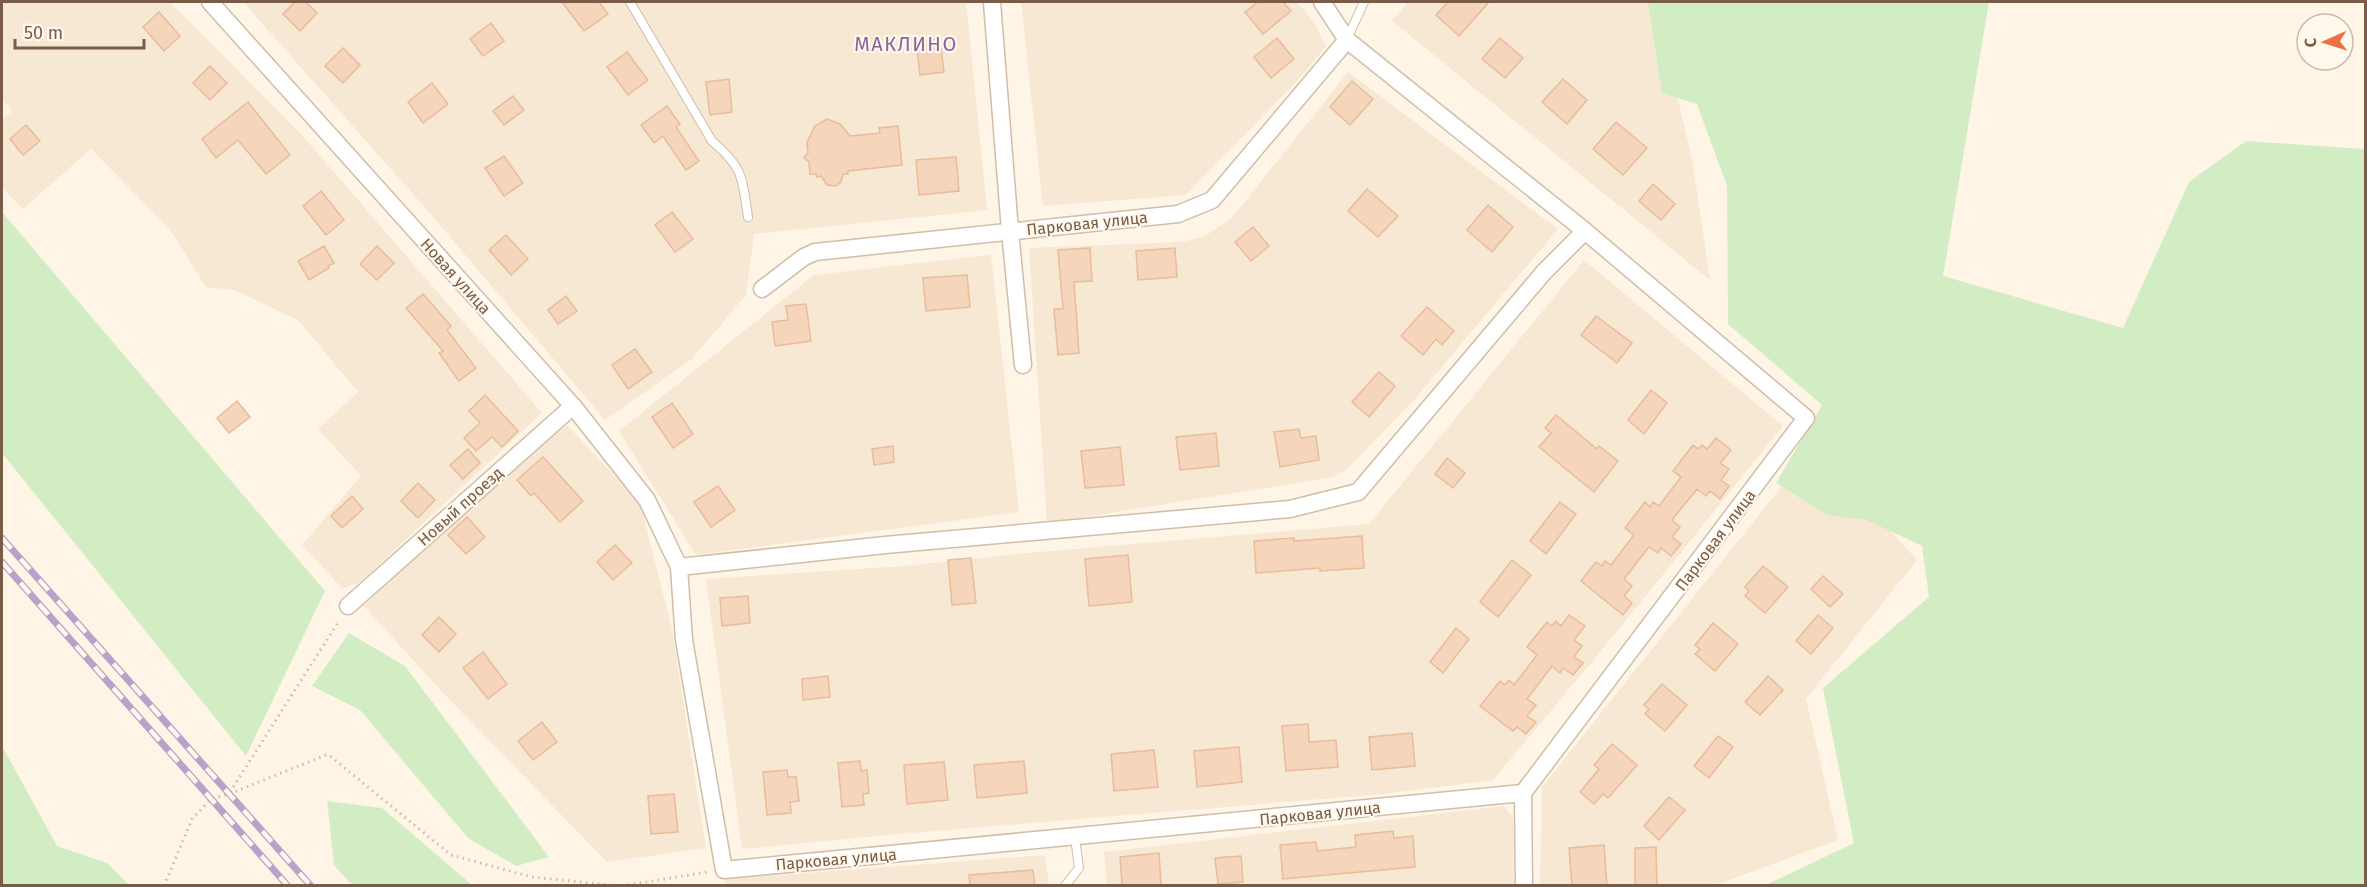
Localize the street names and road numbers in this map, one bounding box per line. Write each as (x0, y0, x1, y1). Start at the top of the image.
street label: Парковая улица (1026, 208, 1149, 239)
street label: Новая улица (417, 235, 495, 318)
street label: Новый проезд (414, 463, 507, 550)
street label: Парковая улица (1671, 486, 1760, 595)
street label: Парковая улица (1259, 798, 1382, 829)
street label: Парковая улица (775, 845, 897, 874)

